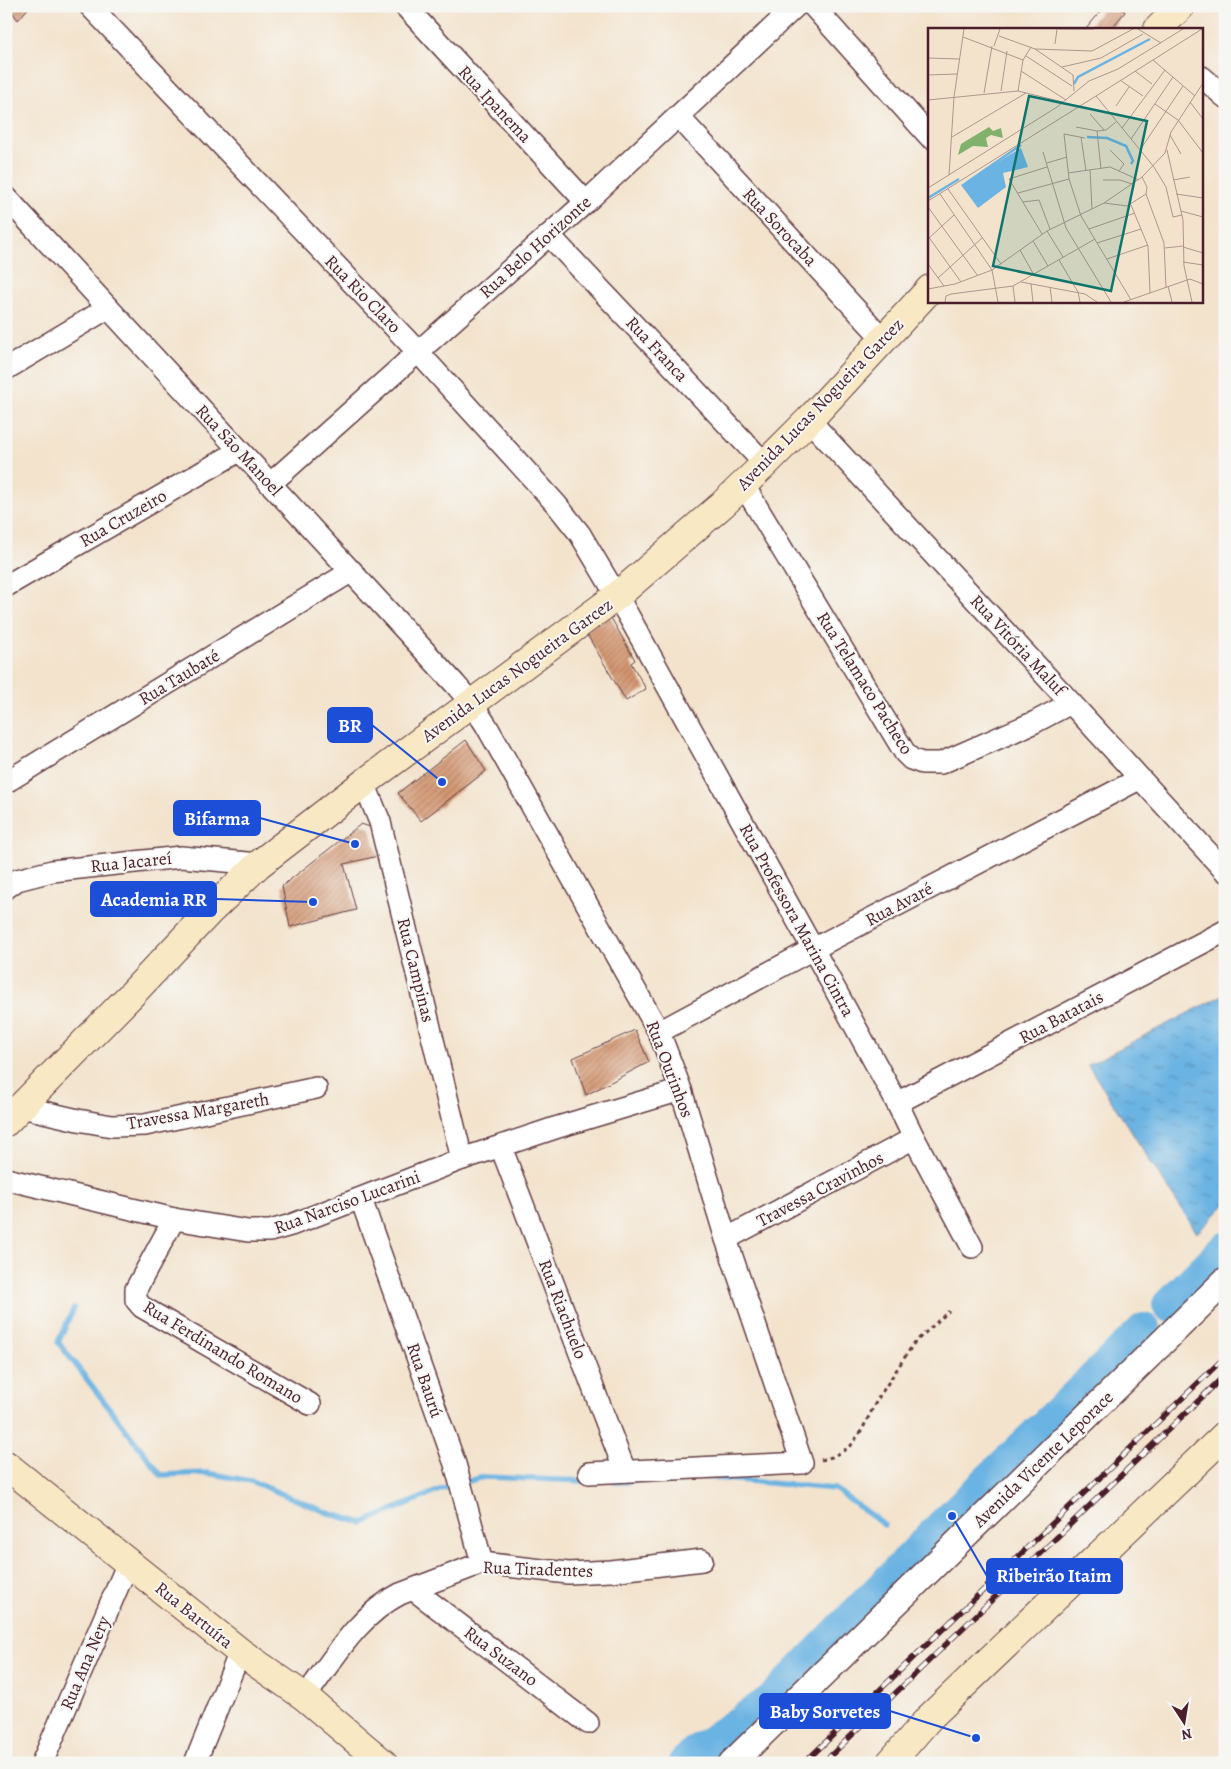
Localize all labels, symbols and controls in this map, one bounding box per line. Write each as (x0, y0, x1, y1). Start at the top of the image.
inset map (928, 28, 1204, 302)
street label: Rua Ipanema (453, 60, 538, 148)
street label: Rua Sorocaba (737, 182, 823, 272)
street label: Rua Belo Horizonte (474, 190, 596, 304)
street label: Rua Rio Claro (320, 250, 406, 338)
street label: Rua Franca (620, 311, 694, 388)
street label: Avenida Lucas Nogueira Garcez (731, 313, 909, 496)
street label: Rua São Manoel (190, 399, 288, 501)
street label: Rua Cruzeiro (75, 483, 171, 553)
street label: Rua Vitória Maluf (965, 589, 1073, 703)
street label: Avenida Lucas Nogueira Garcez (416, 592, 617, 748)
street label: Rua Telamaco Pacheco (811, 607, 919, 759)
street label: Rua Taubaté (134, 643, 224, 711)
callout: BR (328, 708, 372, 742)
text: BR (338, 713, 363, 739)
callout: Bifarma (174, 801, 260, 835)
text: Bifarma (184, 806, 251, 832)
street label: Rua Professora Marina Cintra (734, 819, 861, 1021)
street label: Rua Jacareí (89, 846, 173, 878)
street label: Rua Avaré (861, 876, 937, 932)
callout: Academia RR (91, 882, 216, 916)
text: Academia RR (100, 887, 208, 913)
street label: Rua Campinas (391, 915, 441, 1025)
street label: Rua Batatais (1015, 985, 1107, 1049)
street label: Rua Ourinhos (641, 1017, 699, 1121)
street label: Travessa Margareth (125, 1087, 271, 1135)
street label: Travessa Cravinhos (752, 1145, 888, 1233)
street label: Rua Narciso Lucarini (271, 1164, 423, 1240)
street label: Rua Riachuelo (533, 1256, 593, 1362)
street label: Rua Ferdinando Romano (139, 1295, 307, 1409)
street label: Rua Baurú (401, 1339, 449, 1421)
street label: Avenida Vicente Leporace (967, 1385, 1119, 1533)
street label: Rua Tiradentes (482, 1555, 594, 1583)
callout: Ribeirão Itaim (987, 1559, 1122, 1593)
text: Ribeirão Itaim (996, 1563, 1112, 1589)
street label: Rua Bartuíra (150, 1576, 239, 1654)
street label: Rua Ana Nery (54, 1611, 116, 1714)
street label: Rua Suzano (459, 1620, 543, 1692)
callout: Baby Sorvetes (760, 1694, 890, 1728)
north arrow (1158, 1696, 1208, 1746)
text: Baby Sorvetes (770, 1699, 881, 1725)
text: N (1180, 1724, 1194, 1745)

